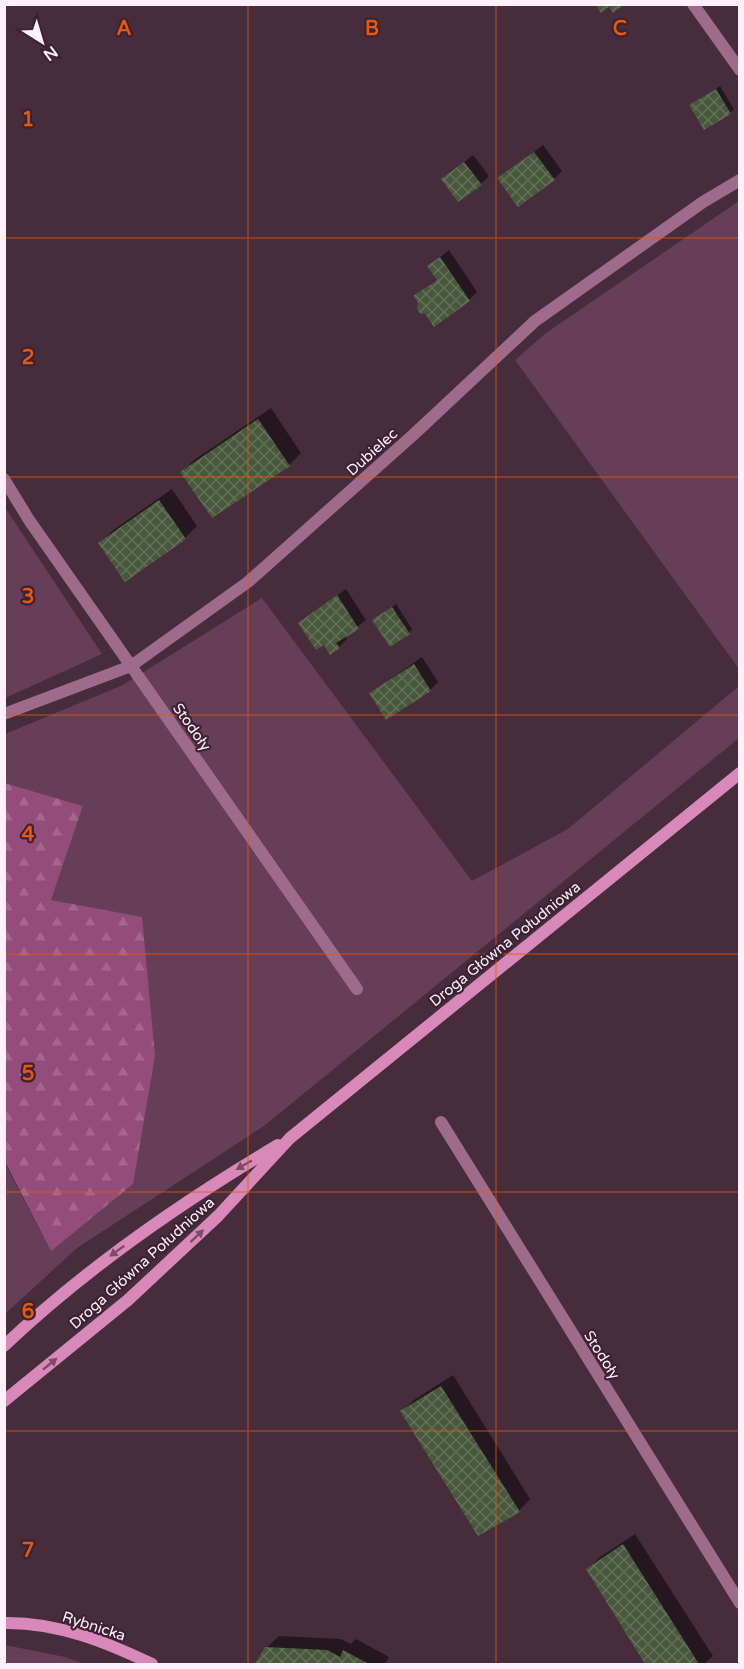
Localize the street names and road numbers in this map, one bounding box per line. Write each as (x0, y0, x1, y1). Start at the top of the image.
street label: Dubielec (343, 425, 401, 479)
street label: Stodoły (169, 700, 215, 754)
street label: Droga Główna Południowa (426, 878, 584, 1010)
street label: Droga Główna Południowa (66, 1193, 218, 1333)
street label: Stodoły (580, 1327, 624, 1383)
street label: Rybnicka (60, 1607, 128, 1645)

